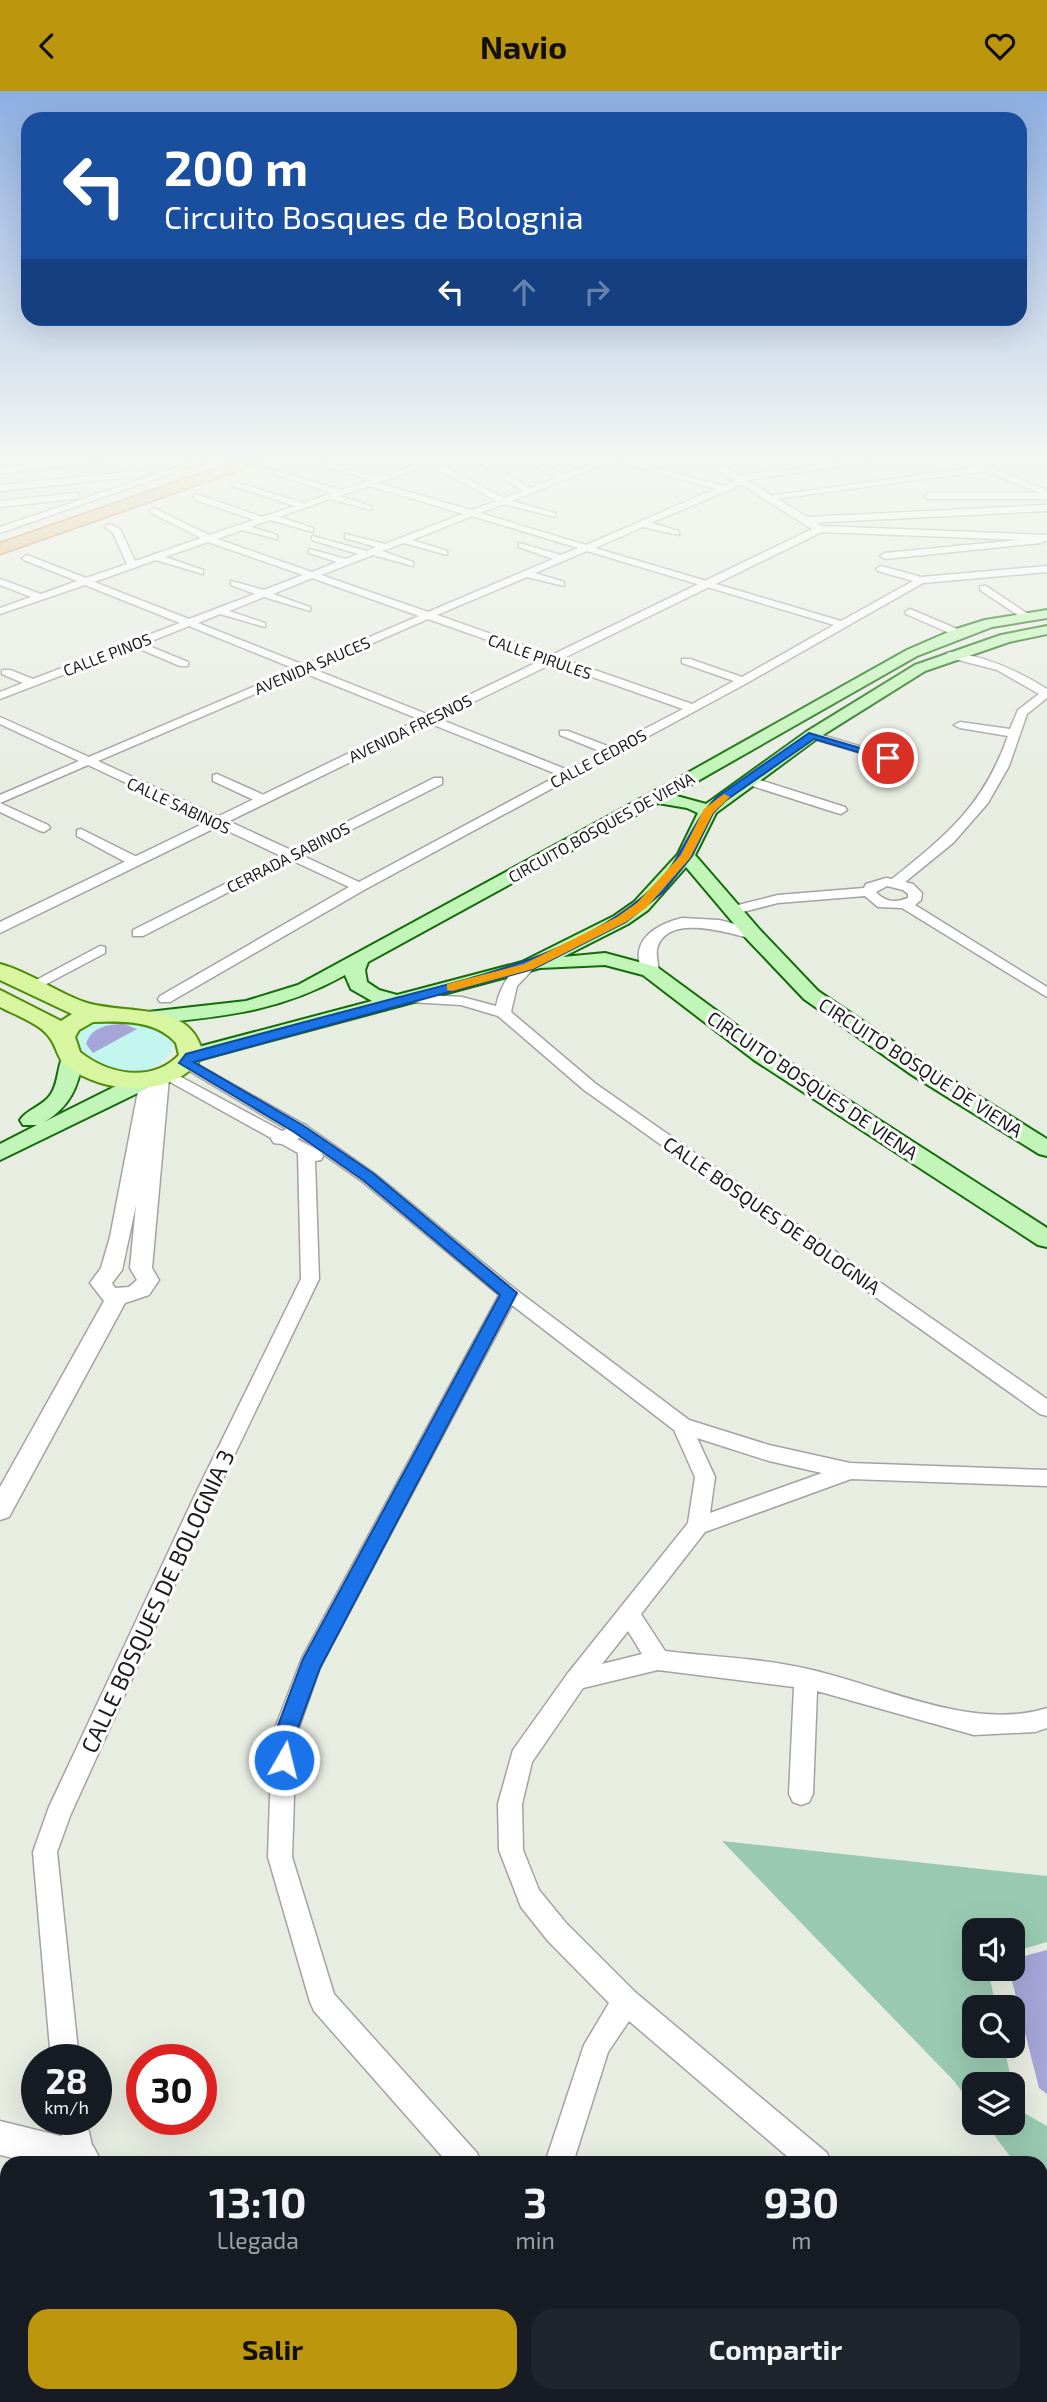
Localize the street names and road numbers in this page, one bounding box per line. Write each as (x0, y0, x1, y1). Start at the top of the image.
street label: CALLE PINOS (60, 629, 154, 679)
street label: CALLE PIRULES (486, 629, 594, 683)
street label: AVENIDA SAUCES (251, 632, 373, 698)
street label: AVENIDA FRESNOS (345, 690, 475, 766)
street label: CALLE CEDROS (547, 725, 649, 791)
street label: CIRCUITO BOSQUES DE VIENA (505, 768, 698, 887)
street label: CALLE SABINOS (124, 773, 234, 837)
street label: CERRADA SABINOS (223, 818, 353, 896)
street label: CIRCUITO BOSQUE DE VIENA (815, 992, 1027, 1142)
street label: CIRCUITO BOSQUES DE VIENA (703, 1006, 923, 1164)
street label: CALLE BOSQUES DE BOLOGNIA (659, 1131, 885, 1299)
street label: CALLE BOSQUES DE BOLOGNIA 3 (74, 1445, 240, 1757)

